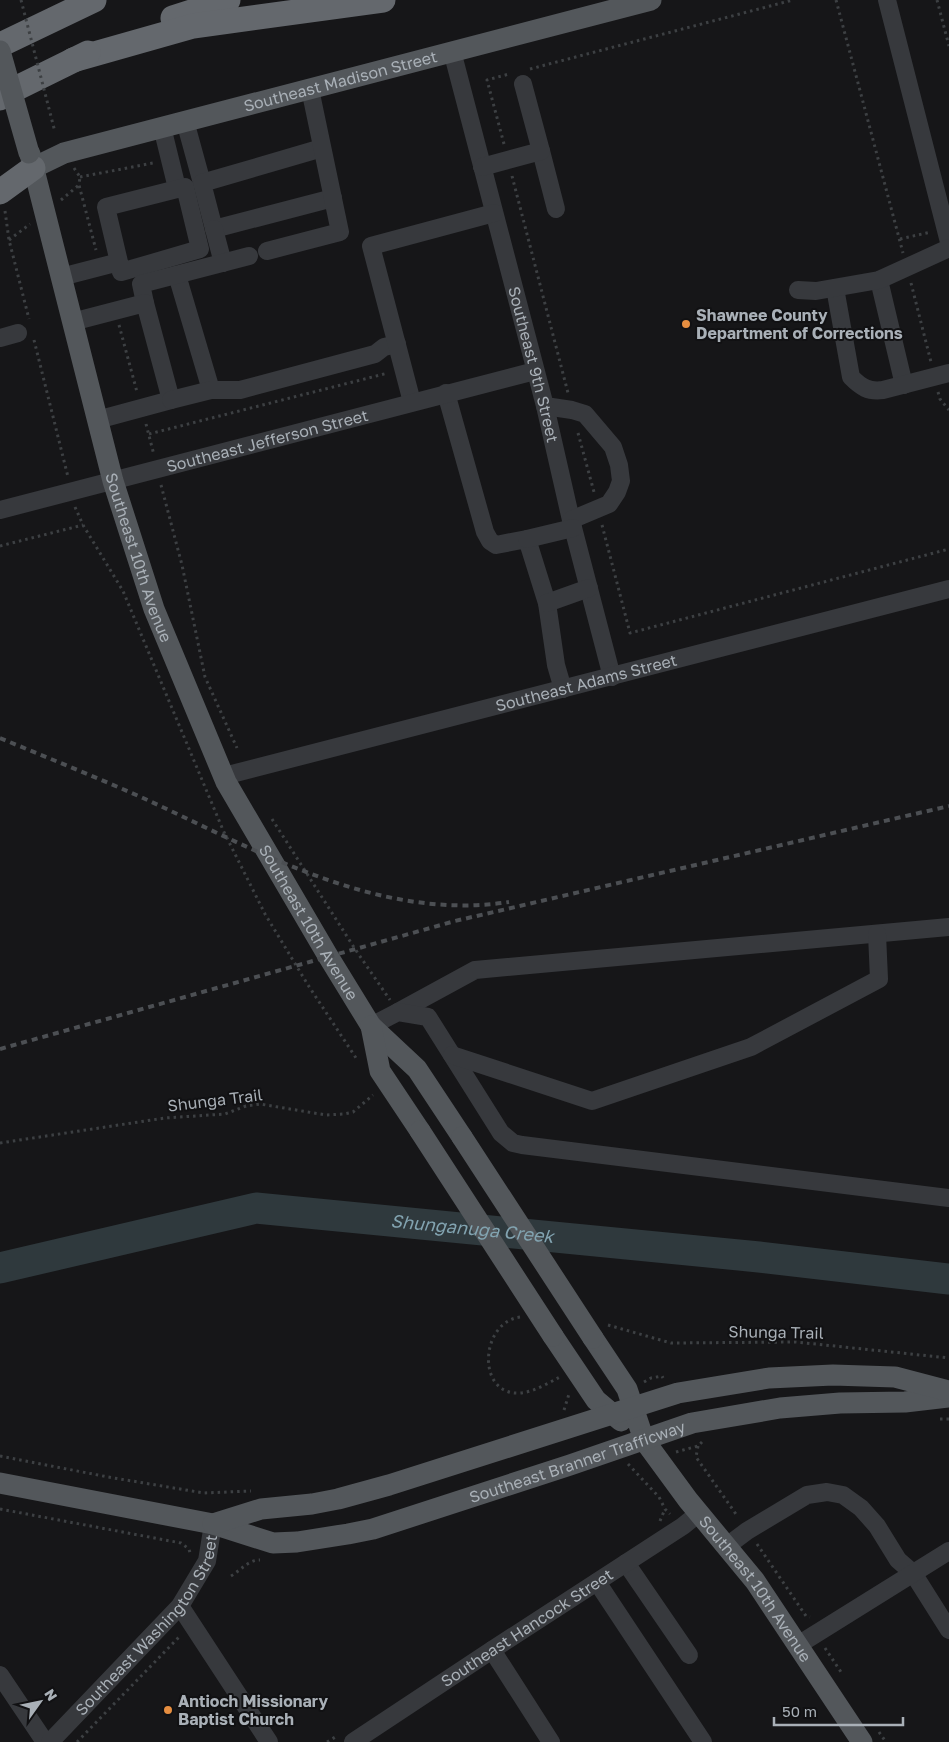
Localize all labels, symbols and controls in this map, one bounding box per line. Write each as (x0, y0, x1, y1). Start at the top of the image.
street label: Southeast Madison Street (241, 46, 439, 116)
street label: Southeast 9th Street (504, 284, 563, 445)
place label: Shawnee County Department of Corrections (696, 305, 903, 343)
marker: Shawnee County Department of Corrections (680, 318, 692, 330)
street label: Southeast Jefferson Street (164, 405, 370, 476)
street label: Southeast 10th Avenue (101, 471, 177, 645)
street label: Southeast Adams Street (493, 650, 679, 716)
street label: Southeast 10th Avenue (255, 841, 363, 1004)
street label: Shunga Trail (166, 1084, 264, 1116)
water label: Shunganuga Creek (390, 1209, 556, 1247)
street label: Shunga Trail (728, 1321, 824, 1343)
street label: Southeast Branner Trafficway (467, 1416, 688, 1507)
street label: Southeast 10th Avenue (695, 1511, 816, 1666)
street label: Southeast Washington Street (71, 1533, 221, 1719)
street label: Southeast Hancock Street (437, 1564, 617, 1691)
north arrow (15, 1677, 65, 1727)
text: N (41, 1686, 61, 1704)
place label: Antioch Missionary Baptist Church (178, 1691, 328, 1729)
scale bar (774, 1694, 903, 1726)
text: 50 m (782, 1702, 817, 1720)
marker: Antioch Missionary Baptist Church (162, 1704, 174, 1716)

